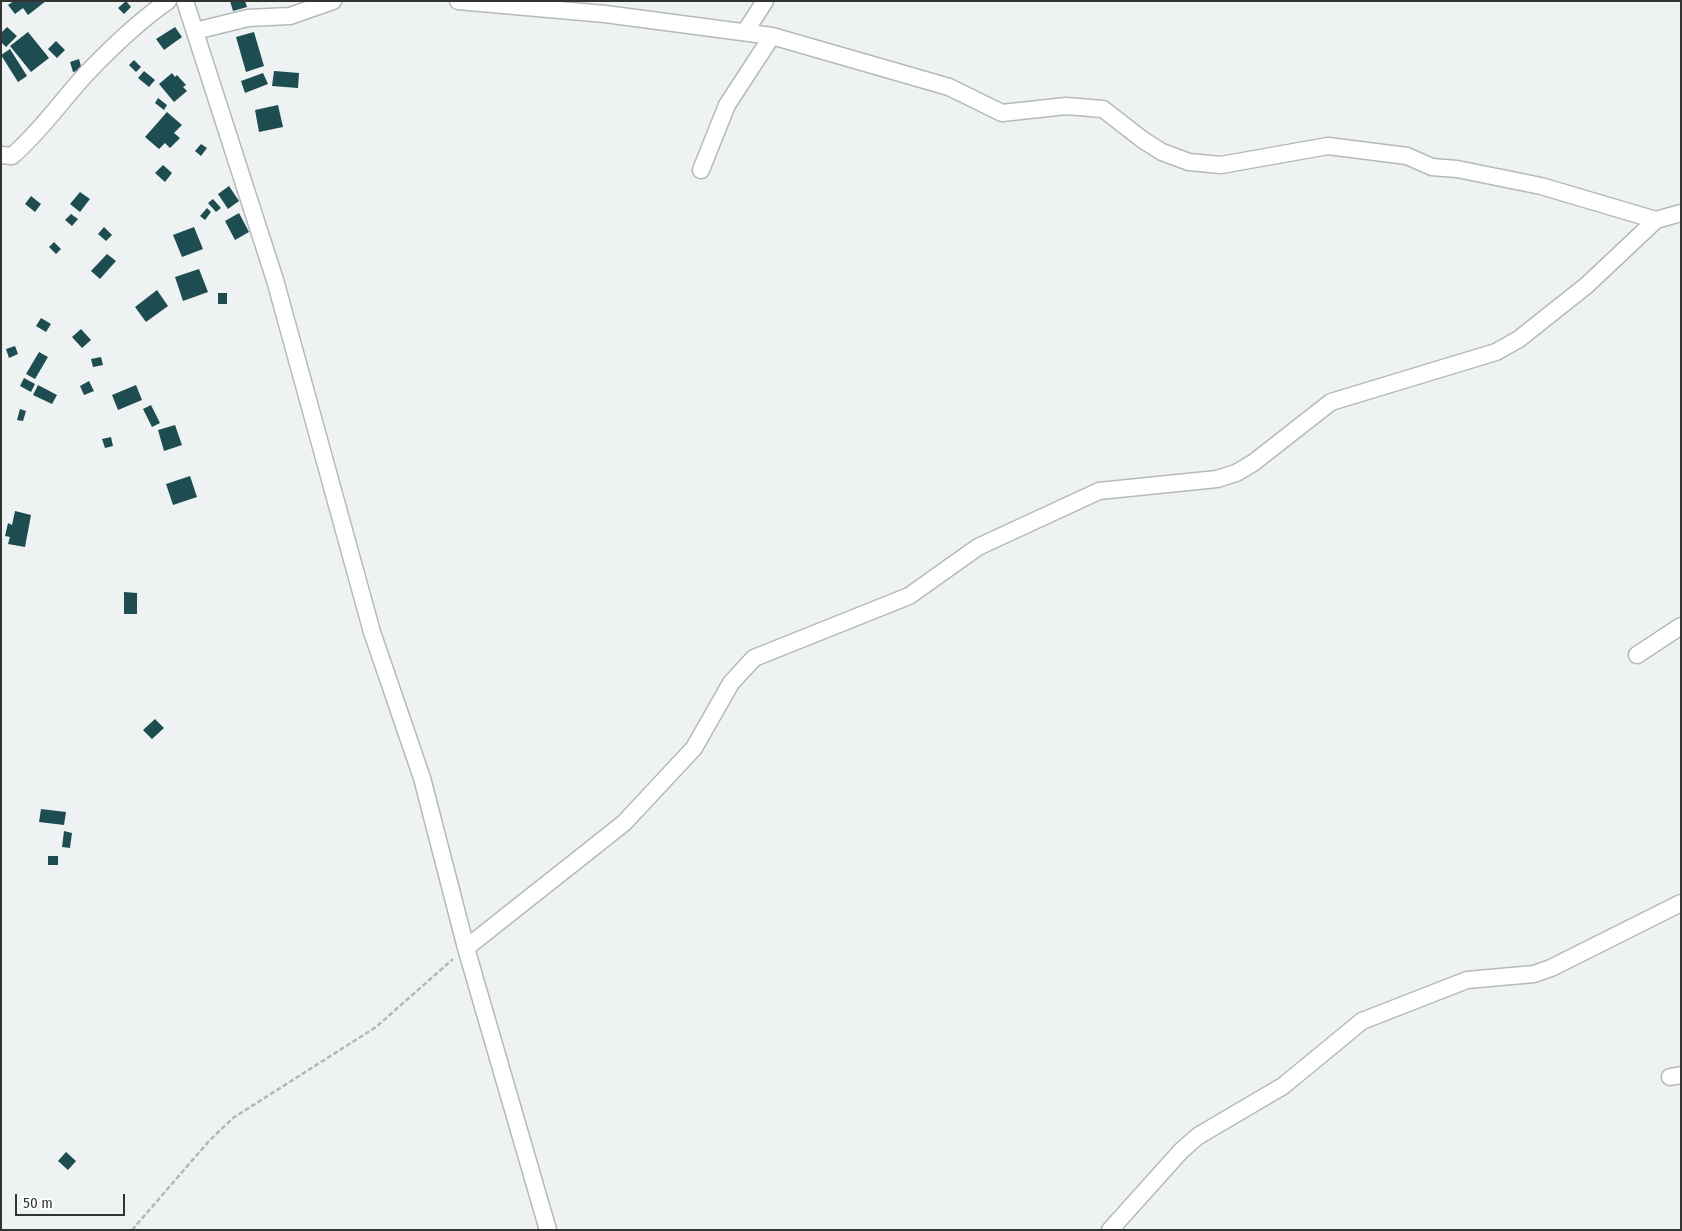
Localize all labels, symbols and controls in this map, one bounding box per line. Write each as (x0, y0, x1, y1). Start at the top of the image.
scale bar (18, 1184, 128, 1216)
text: 50 m (23, 1194, 53, 1212)

